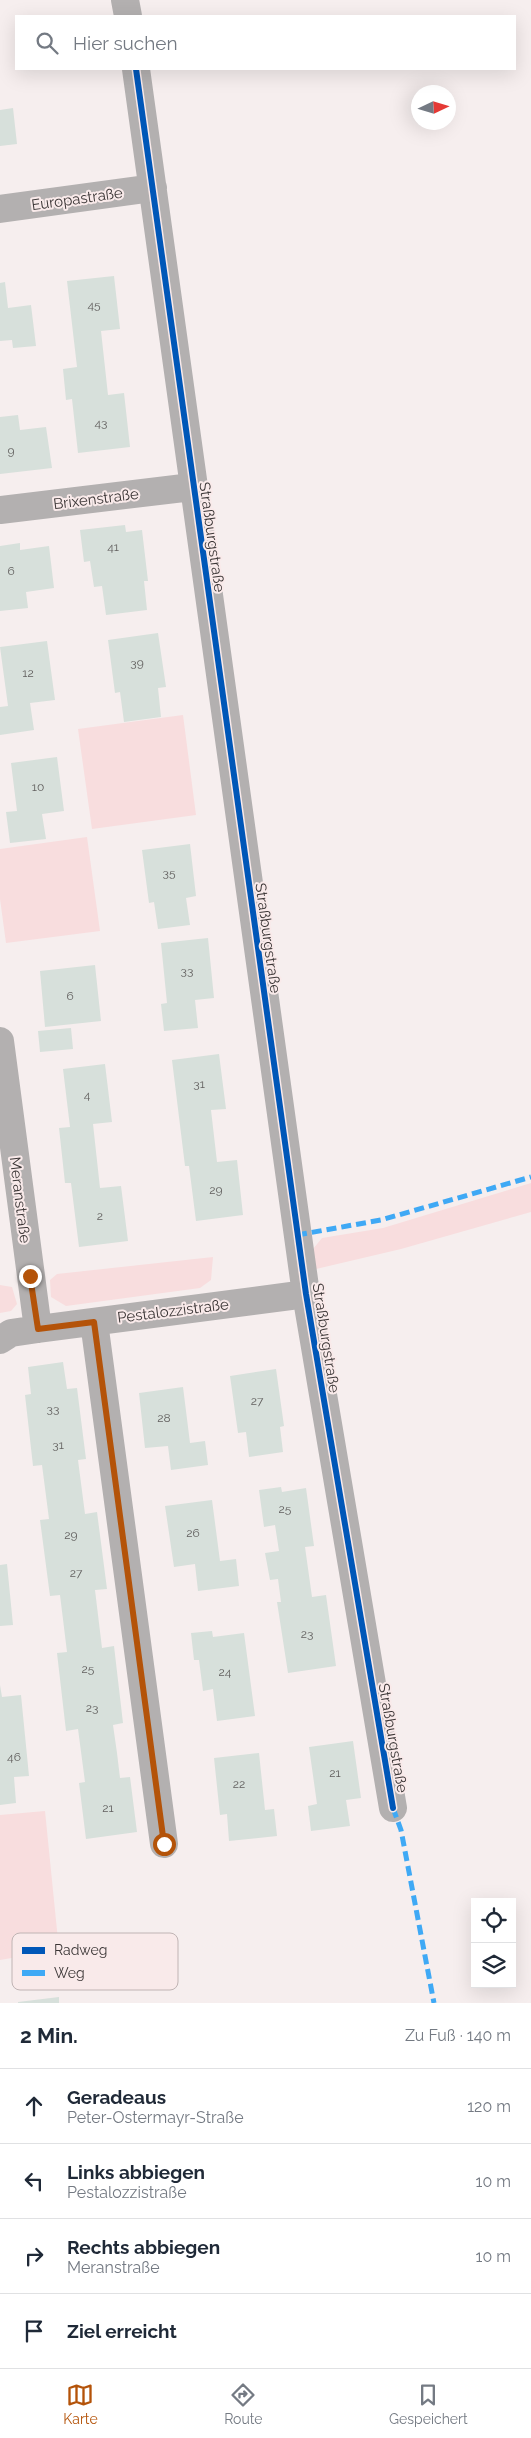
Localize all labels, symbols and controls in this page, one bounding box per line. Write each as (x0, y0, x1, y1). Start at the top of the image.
search box (15, 15, 516, 70)
icon: search (33, 29, 61, 57)
text: Hier suchen (73, 32, 178, 54)
north arrow (411, 85, 456, 130)
street label: Europastraße (30, 184, 124, 214)
house number: 45 (87, 298, 101, 312)
house number: 43 (95, 416, 107, 430)
house number: 9 (7, 444, 15, 458)
street label: Straßburgstraße (195, 481, 229, 593)
street label: Brixenstraße (52, 485, 140, 513)
house number: 41 (107, 540, 119, 554)
house number: 6 (7, 564, 15, 578)
house number: 39 (130, 656, 144, 670)
house number: 12 (22, 666, 34, 680)
house number: 10 (32, 780, 44, 794)
house number: 35 (163, 866, 176, 880)
street label: Straßburgstraße (251, 882, 285, 994)
house number: 33 (181, 964, 193, 978)
house number: 6 (66, 989, 74, 1003)
house number: 31 (193, 1077, 205, 1091)
house number: 4 (84, 1088, 91, 1102)
street label: Meranstraße (6, 1156, 34, 1244)
house number: 29 (209, 1183, 223, 1197)
house number: 2 (97, 1209, 103, 1223)
route end (19, 1265, 42, 1288)
street label: Straßburgstraße (308, 1282, 344, 1394)
street label: Pestalozzistraße (116, 1295, 230, 1327)
house number: 27 (251, 1394, 264, 1408)
house number: 33 (47, 1402, 59, 1416)
house number: 28 (157, 1411, 171, 1425)
house number: 31 (52, 1438, 64, 1452)
house number: 25 (279, 1502, 292, 1516)
house number: 26 (186, 1526, 200, 1540)
house number: 29 (64, 1528, 78, 1542)
house number: 27 (70, 1566, 83, 1580)
house number: 23 (301, 1627, 313, 1641)
house number: 25 (82, 1662, 95, 1676)
house number: 24 (219, 1665, 232, 1679)
street label: Straßburgstraße (375, 1682, 412, 1794)
house number: 23 (86, 1701, 98, 1715)
house number: 46 (7, 1750, 21, 1764)
house number: 21 (329, 1766, 341, 1780)
house number: 22 (233, 1777, 245, 1791)
house number: 21 (102, 1801, 114, 1815)
route start (153, 1833, 176, 1856)
map controls (471, 1898, 516, 1988)
button: locate (471, 1898, 516, 1943)
legend (12, 1933, 178, 1990)
text: Radweg (54, 1942, 107, 1958)
button: layers (471, 1943, 516, 1988)
text: Weg (54, 1965, 85, 1981)
text: 2 Min. (20, 2023, 78, 2048)
text: Zu Fuß · 140 m (405, 2026, 511, 2045)
text: Geradeaus (67, 2086, 166, 2108)
icon: ahead (20, 2092, 48, 2120)
text: 120 m (467, 2097, 511, 2116)
text: Peter-Ostermayr-Straße (67, 2108, 244, 2127)
text: Links abbiegen (67, 2161, 205, 2183)
icon: left (20, 2167, 48, 2195)
text: 10 m (476, 2172, 511, 2191)
text: Pestalozzistraße (67, 2183, 187, 2202)
text: Rechts abbiegen (67, 2236, 220, 2258)
icon: right (20, 2242, 48, 2270)
text: 10 m (476, 2247, 511, 2266)
text: Meranstraße (67, 2258, 160, 2277)
icon: arrive (20, 2317, 48, 2345)
text: Ziel erreicht (67, 2320, 177, 2342)
tab: Karte (63, 2381, 98, 2427)
tab: Route (224, 2381, 263, 2427)
tab: Gespeichert (389, 2381, 468, 2427)

